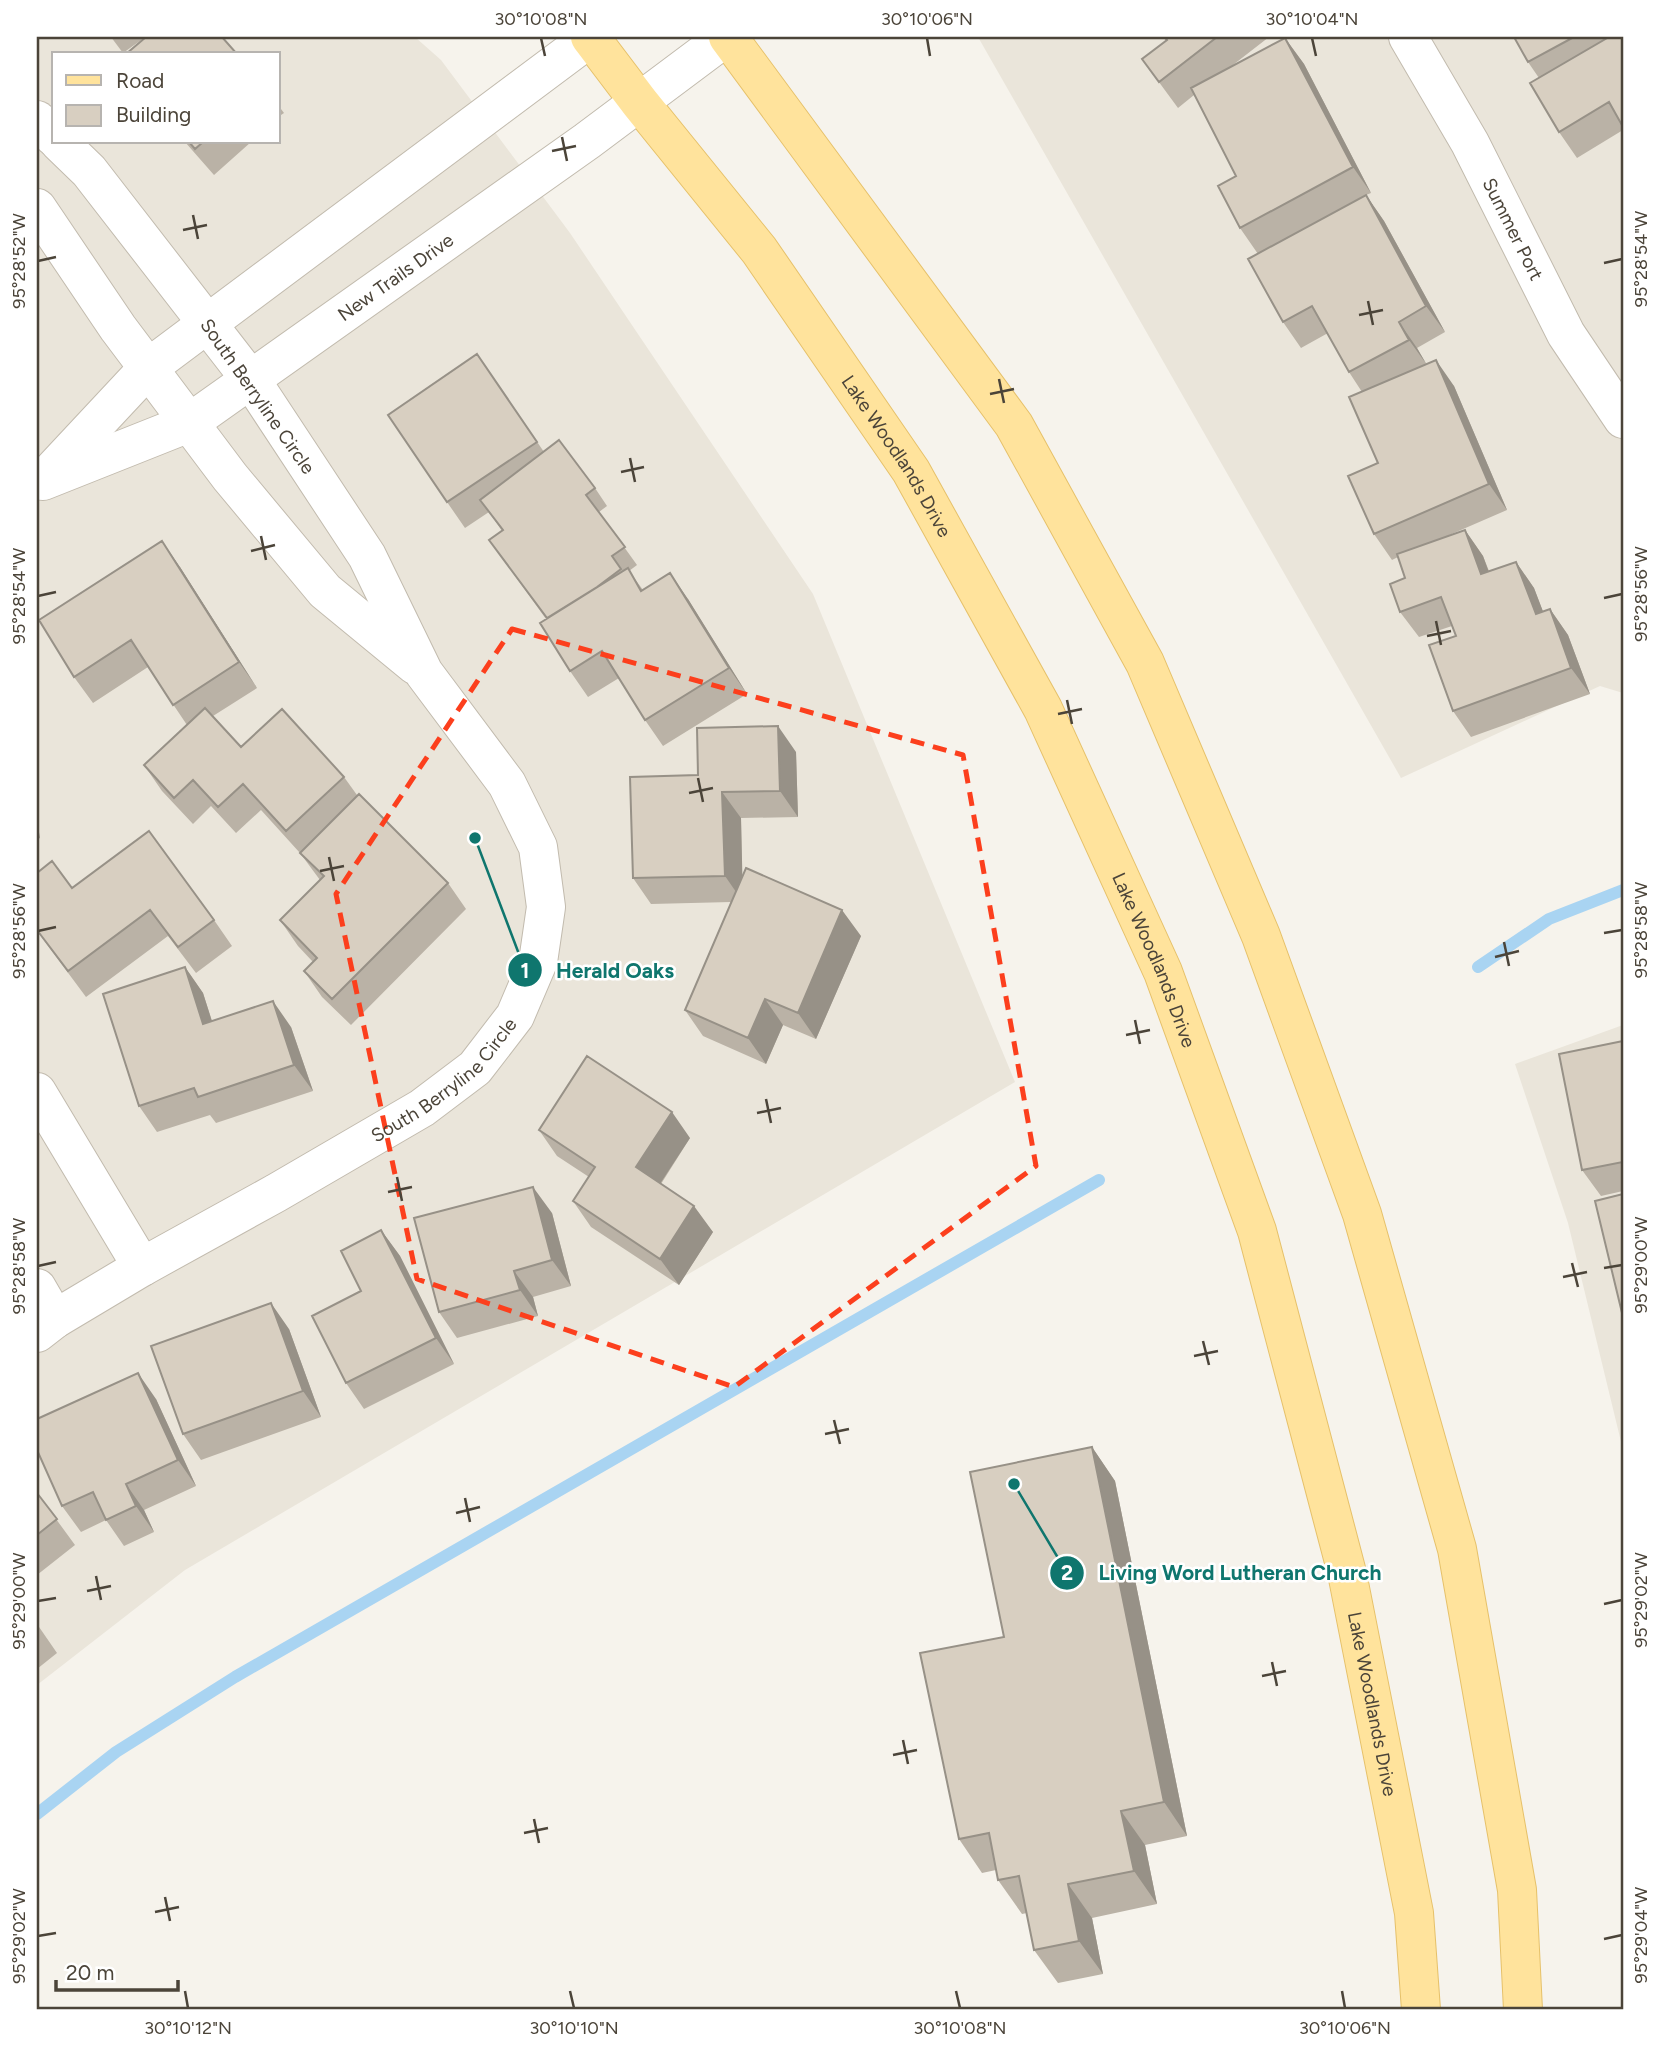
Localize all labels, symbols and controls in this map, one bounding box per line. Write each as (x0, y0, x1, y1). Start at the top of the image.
text: 30°10'08"N (495, 8, 587, 30)
text: 30°10'06"N (881, 8, 973, 30)
text: 30°10'04"N (1266, 8, 1358, 30)
legend (52, 52, 280, 144)
text: Road (116, 68, 164, 93)
text: Building (116, 102, 191, 127)
street label: Summer Port (1477, 174, 1548, 284)
text: 95°28'54"W (1630, 210, 1652, 307)
text: 95°28'52"W (8, 213, 30, 309)
street label: New Trails Drive (333, 228, 458, 326)
street label: South Berryline Circle (195, 314, 320, 478)
street label: Lake Woodlands Drive (837, 371, 956, 541)
text: 95°28'56"W (1630, 546, 1652, 642)
text: 95°28'54"W (8, 547, 30, 644)
street label: Lake Woodlands Drive (1107, 869, 1200, 1051)
text: 95°28'58"W (1630, 881, 1652, 978)
text: 95°28'56"W (8, 883, 30, 979)
callout: Herald Oaks (507, 949, 688, 991)
text: 1 (521, 958, 529, 983)
text: Herald Oaks (556, 958, 674, 983)
street label: South Berryline Circle (367, 1013, 521, 1147)
text: 95°29'00"W (1630, 1216, 1652, 1314)
text: 95°28'58"W (8, 1217, 30, 1314)
text: 95°29'02"W (1630, 1551, 1652, 1648)
text: 95°29'00"W (8, 1552, 30, 1650)
callout: Living Word Lutheran Church (1049, 1552, 1395, 1594)
text: 2 (1061, 1560, 1073, 1585)
text: Living Word Lutheran Church (1099, 1560, 1381, 1585)
street label: Lake Woodlands Drive (1343, 1610, 1402, 1798)
text: 95°29'04"W (1630, 1886, 1652, 1983)
text: 95°29'02"W (8, 1887, 30, 1984)
scale bar (56, 1949, 178, 1993)
text: 20 m (66, 1960, 114, 1985)
text: 30°10'12"N (144, 2017, 232, 2039)
text: 30°10'10"N (529, 2017, 619, 2039)
text: 30°10'08"N (914, 2017, 1006, 2039)
text: 30°10'06"N (1299, 2017, 1391, 2039)

